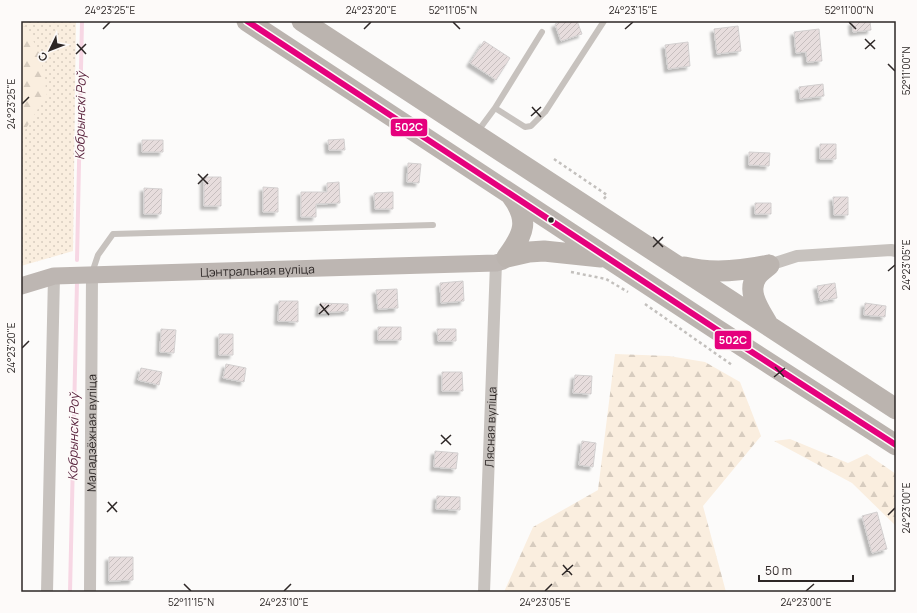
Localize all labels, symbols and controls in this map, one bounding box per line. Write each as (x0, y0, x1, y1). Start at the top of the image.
text: 24°23'25"E (85, 3, 135, 17)
text: 24°23'20"E (346, 3, 397, 17)
text: 52°11'05"N (429, 3, 477, 17)
text: 24°23'15"E (609, 3, 658, 17)
text: 52°11'00"N (825, 3, 873, 17)
north arrow (30, 30, 70, 70)
text: 52°11'00"N (899, 47, 913, 95)
text: С (34, 49, 51, 65)
water label: Кобрынскі Роў (70, 70, 90, 160)
text: 24°23'25"E (4, 79, 18, 129)
line badge: 502С (390, 118, 428, 137)
text: 502С (395, 119, 423, 134)
unlabelled marker (546, 215, 556, 225)
text: 24°23'05"E (899, 239, 913, 290)
street label: Цэнтральная вуліца (200, 260, 315, 280)
text: 24°23'20"E (4, 322, 18, 373)
line badge: 502С (714, 330, 752, 350)
text: 502С (719, 332, 747, 347)
street label: Маладзёжная вуліца (82, 374, 100, 492)
street label: Лясная вуліца (480, 386, 500, 468)
water label: Кобрынскі Роў (63, 391, 83, 481)
text: 24°23'00"E (899, 482, 913, 534)
scale bar (759, 557, 853, 583)
text: 50 m (765, 562, 792, 579)
text: 52°11'15"N (168, 595, 214, 609)
text: 24°23'10"E (260, 595, 309, 609)
text: 24°23'05"E (520, 595, 571, 609)
text: 24°23'00"E (780, 595, 832, 609)

